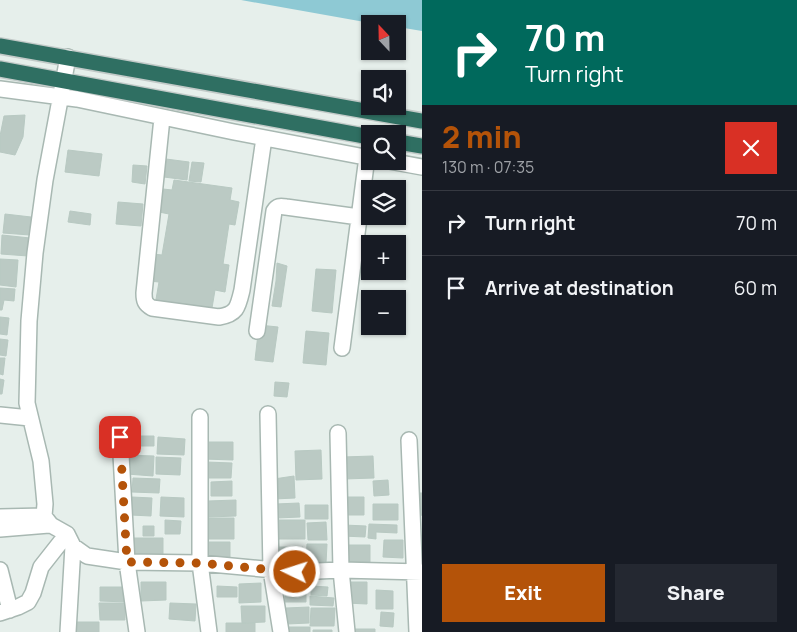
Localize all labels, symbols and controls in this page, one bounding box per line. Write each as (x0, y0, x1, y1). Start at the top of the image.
text: 70 m (525, 14, 605, 62)
north arrow (361, 15, 406, 60)
map controls (361, 15, 406, 335)
icon: right (442, 20, 507, 85)
text: Turn right (525, 59, 623, 89)
button: sound (361, 70, 406, 115)
text: 2 min (442, 116, 522, 157)
button: close (725, 122, 777, 174)
button: search (361, 125, 406, 170)
text: 130 m · 07:35 (442, 156, 534, 178)
button: layers (361, 180, 406, 225)
icon: right (442, 209, 470, 237)
text: Turn right (485, 210, 575, 236)
text: 70 m (736, 210, 777, 236)
button: + (361, 235, 406, 280)
icon: arrive (442, 274, 470, 302)
text: Arrive at destination (485, 275, 674, 301)
text: 60 m (734, 275, 777, 301)
button: − (361, 290, 406, 335)
pin (99, 416, 141, 458)
icon: arrive (106, 423, 134, 451)
position arrow (268, 545, 320, 597)
button: Exit (442, 564, 605, 622)
button: Share (615, 564, 777, 622)

